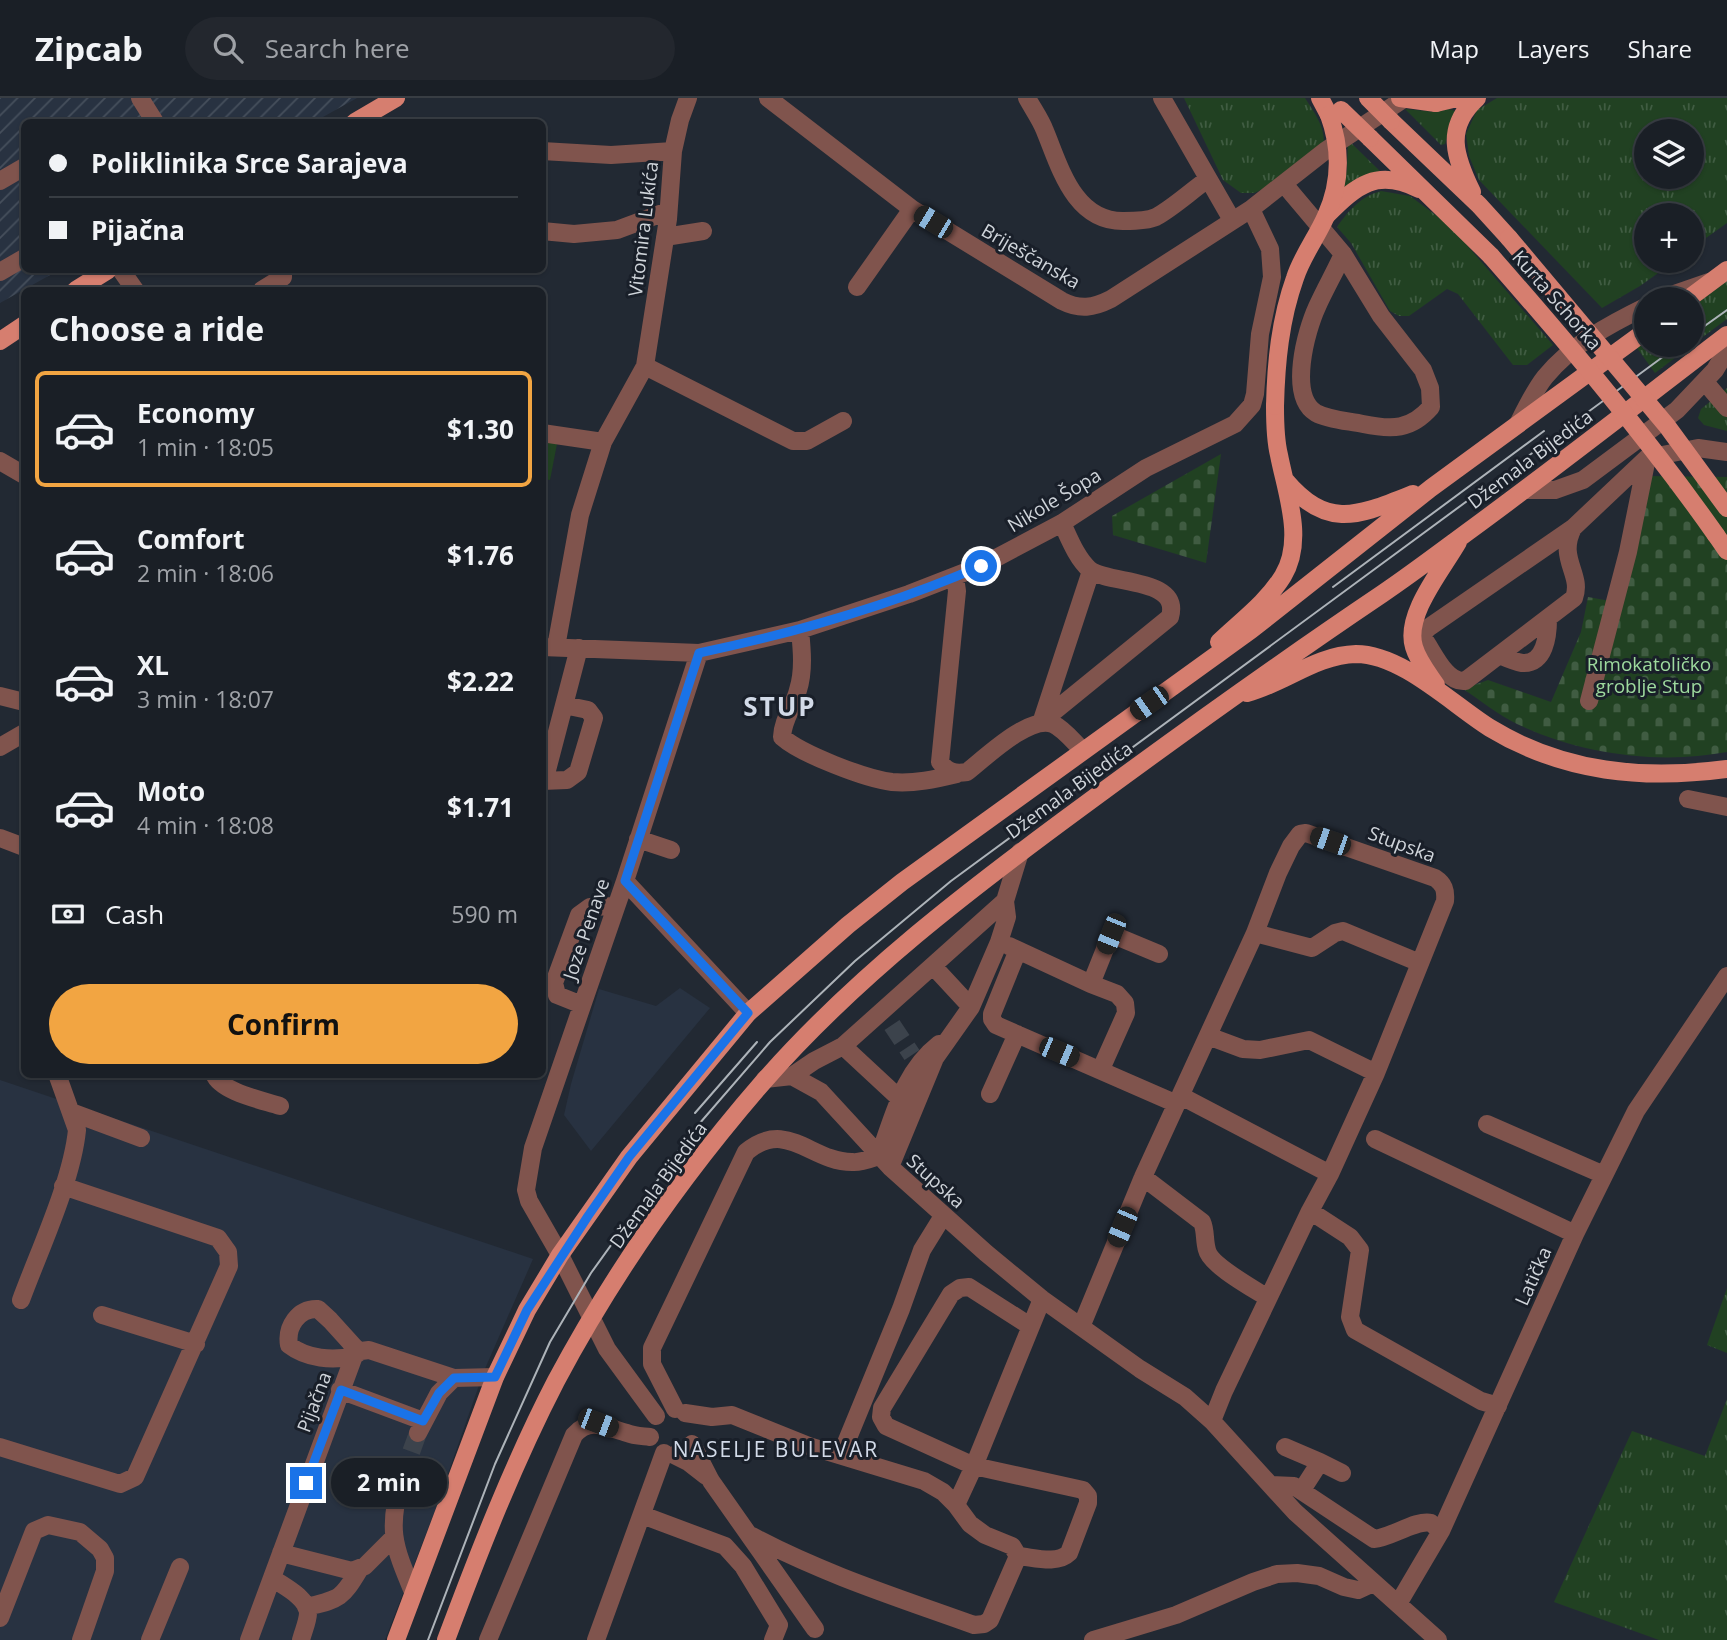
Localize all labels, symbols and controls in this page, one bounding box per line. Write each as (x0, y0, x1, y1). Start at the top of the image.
search box (185, 17, 675, 80)
text: Zipcab (35, 26, 143, 71)
icon: search (209, 29, 247, 67)
text: Search here (265, 30, 410, 66)
text: Map (1429, 32, 1479, 65)
text: Layers (1517, 32, 1590, 65)
text: Share (1628, 32, 1692, 65)
map controls (1634, 119, 1704, 357)
button: layers (1634, 119, 1704, 189)
text: Poliklinika Srce Sarajeva (91, 145, 408, 181)
street label: Vitomira Lukića (622, 160, 664, 298)
car (910, 202, 957, 242)
button: + (1634, 203, 1704, 273)
text: Pijačna (91, 212, 185, 248)
street label: Briješčanska (977, 217, 1085, 295)
street label: Kurta Schorka (1506, 245, 1608, 355)
button: − (1634, 287, 1704, 357)
text: Choose a ride (49, 307, 264, 350)
text: Economy (137, 395, 255, 431)
icon: car (53, 398, 116, 461)
street label: Džemala Bijedića (1462, 403, 1598, 515)
text: $1.30 (447, 411, 514, 447)
text: 1 min · 18:05 (137, 431, 274, 463)
street label: Nikole Šopa (1002, 462, 1106, 538)
text: Comfort (137, 521, 244, 557)
icon: car (53, 524, 116, 587)
text: $1.76 (447, 537, 514, 573)
route start (965, 550, 997, 582)
text: 2 min · 18:06 (137, 557, 274, 589)
text: XL (137, 647, 169, 683)
icon: car (53, 650, 116, 713)
park label: Rimokatoličko groblje Stup (1587, 651, 1711, 699)
text: $2.22 (447, 663, 514, 699)
car (1126, 682, 1173, 724)
text: 3 min · 18:07 (137, 683, 274, 715)
district label: STUP (743, 688, 817, 724)
street label: Džemala Bijedića (1001, 735, 1137, 845)
text: Moto (137, 773, 205, 809)
icon: car (53, 776, 116, 839)
text: $1.71 (447, 789, 514, 825)
text: 4 min · 18:08 (137, 809, 274, 841)
street label: Stupska (1365, 820, 1439, 868)
car (1307, 824, 1354, 858)
street label: Joze Penave (556, 875, 615, 985)
icon: cash (49, 895, 87, 933)
text: Cash (105, 896, 164, 932)
text: 590 m (451, 898, 518, 930)
car (1094, 911, 1129, 957)
button: Confirm (49, 984, 518, 1064)
car (1036, 1034, 1083, 1070)
street label: Džemala Bijedića (603, 1117, 713, 1253)
street label: Stupska (901, 1148, 971, 1214)
car (1105, 1204, 1140, 1250)
street label: Latička (1509, 1243, 1557, 1309)
street label: Pijačna (291, 1368, 337, 1436)
car (575, 1406, 622, 1440)
district label: NASELJE BULEVAR (673, 1435, 879, 1463)
callout: 2 min (330, 1458, 446, 1508)
text: 2 min (357, 1466, 421, 1498)
route end (290, 1467, 322, 1499)

